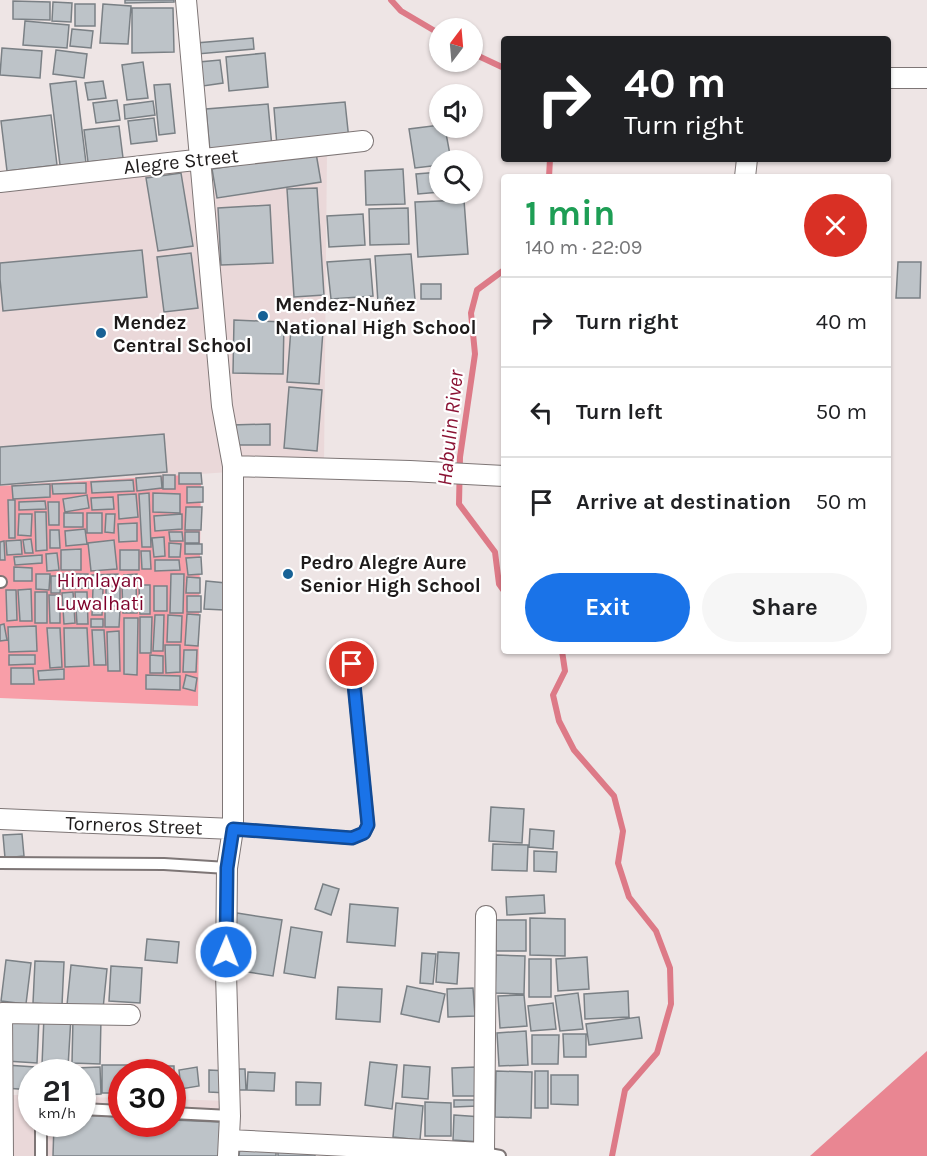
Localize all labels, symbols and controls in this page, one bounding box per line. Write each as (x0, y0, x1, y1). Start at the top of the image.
north arrow (429, 18, 483, 72)
map controls (429, 18, 483, 204)
text: 40 m (624, 58, 726, 108)
icon: right (525, 60, 603, 138)
button: sound (429, 84, 483, 138)
text: Turn right (624, 109, 744, 141)
street label: Alegre Street (122, 144, 240, 179)
button: search (429, 150, 483, 204)
text: 1 min (525, 192, 615, 234)
button: close (804, 194, 867, 257)
text: 140 m · 22:09 (525, 236, 642, 259)
place label: Mendez-Nuñez National High School (275, 293, 476, 339)
icon: right (525, 306, 558, 339)
marker: Mendez-Nuñez National High School (256, 309, 270, 323)
text: Turn right (576, 309, 679, 335)
text: 40 m (816, 309, 867, 335)
place label: Mendez Central School (113, 311, 252, 357)
marker: Mendez Central School (94, 326, 108, 340)
water label: Habulin River (432, 368, 468, 487)
icon: left (525, 396, 558, 429)
text: Turn left (576, 399, 663, 425)
text: 50 m (816, 399, 867, 425)
icon: arrive (525, 486, 558, 519)
text: Arrive at destination (576, 489, 791, 515)
text: 50 m (816, 489, 867, 515)
place label: Pedro Alegre Aure Senior High School (300, 551, 481, 597)
marker: Pedro Alegre Aure Senior High School (281, 567, 295, 581)
park label: Himlayan Luwalhati (55, 569, 145, 615)
button: Exit (525, 573, 690, 642)
button: Share (702, 573, 867, 642)
pin (326, 638, 377, 689)
icon: arrive (335, 647, 368, 680)
street label: Torneros Street (65, 812, 203, 839)
position arrow (194, 920, 258, 984)
speed limit sign: 30 (108, 1059, 186, 1137)
text: 21 (43, 1073, 71, 1109)
text: km/h (38, 1104, 76, 1122)

